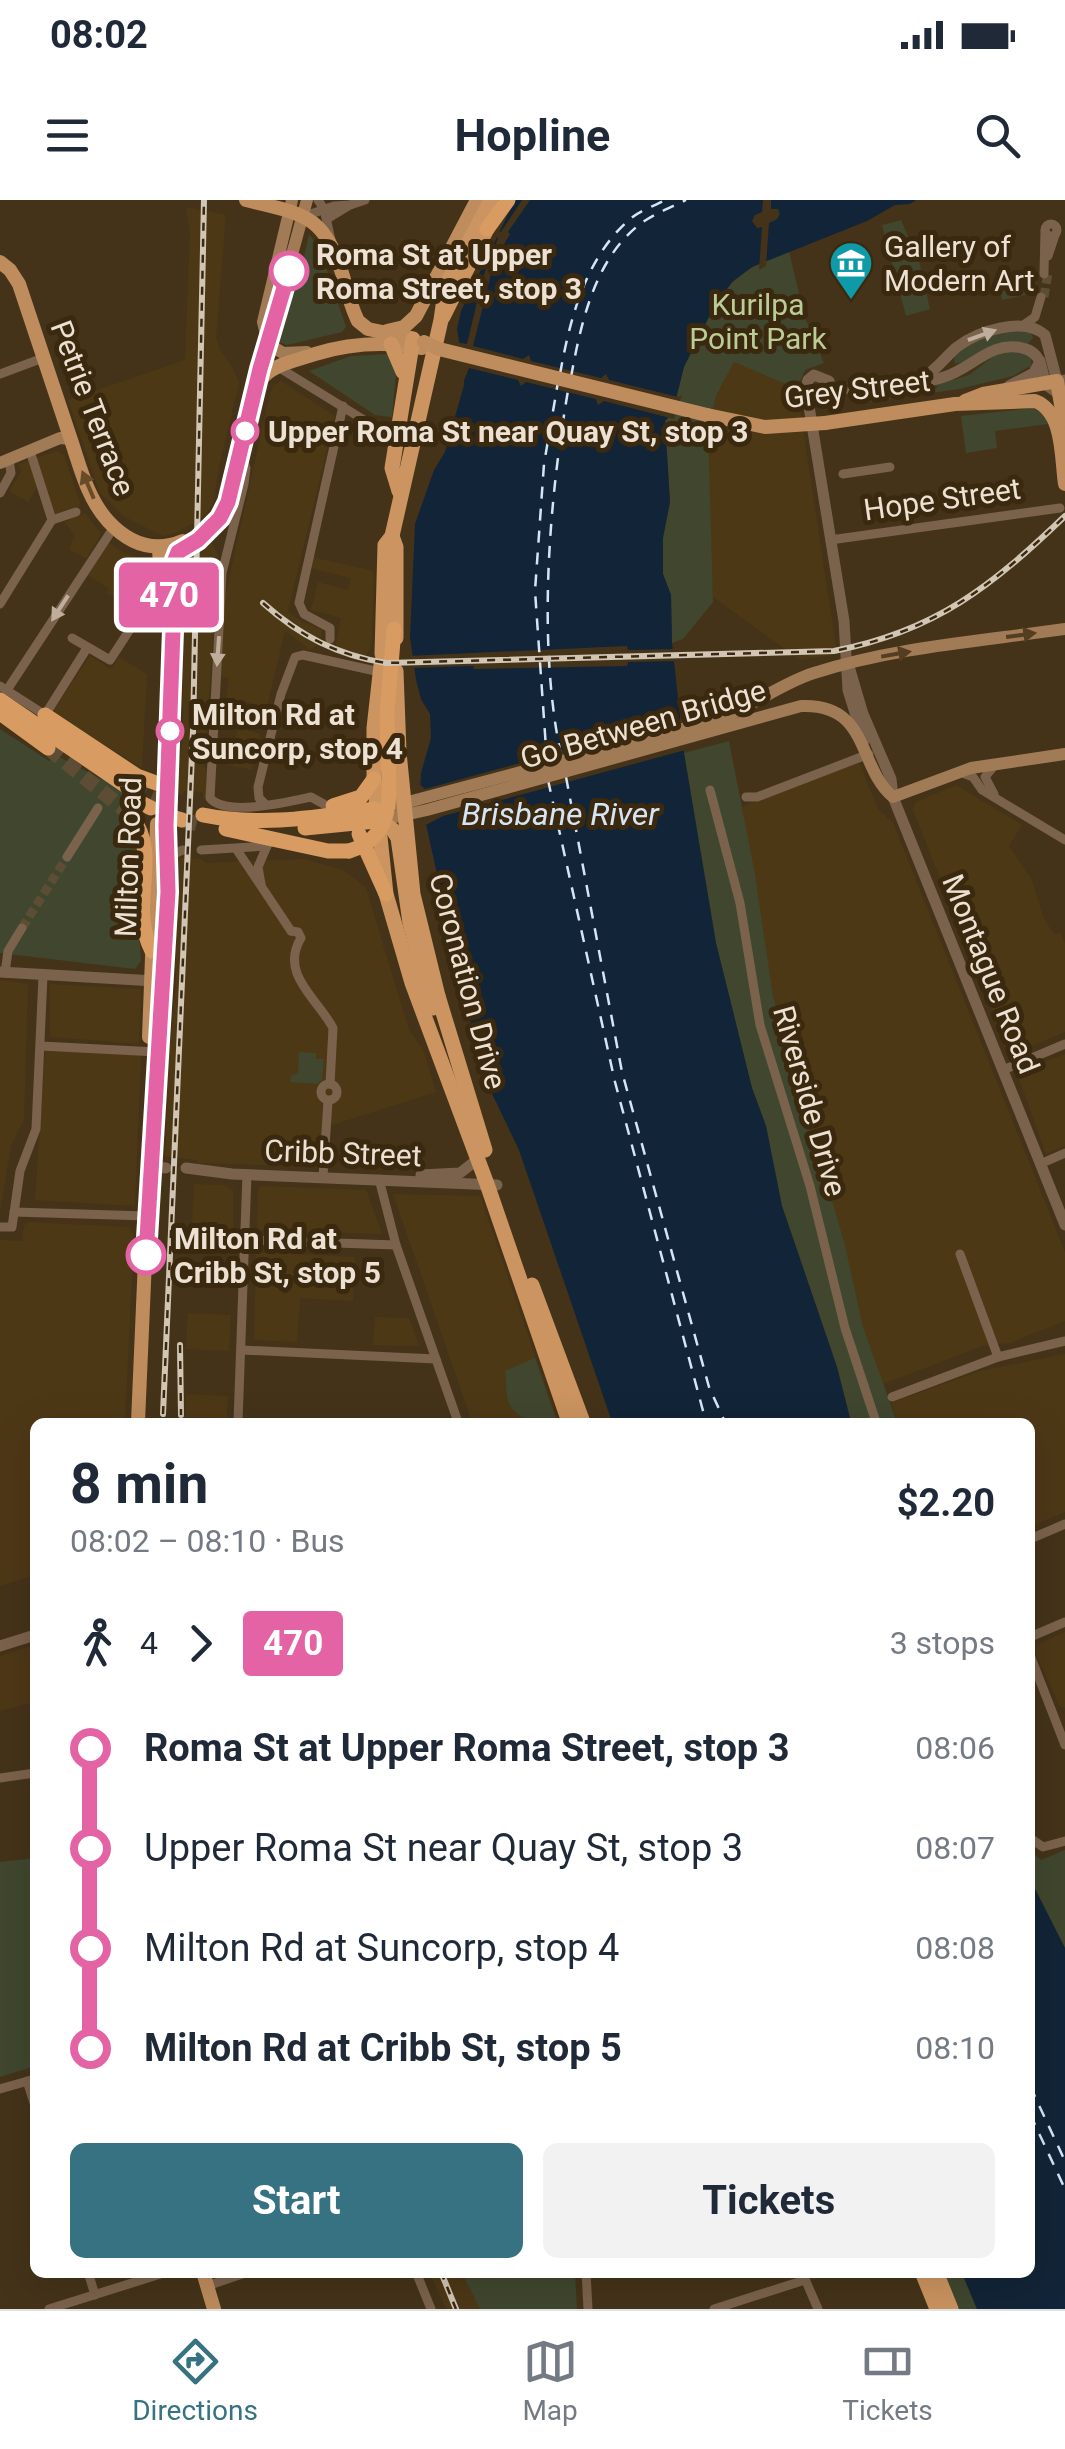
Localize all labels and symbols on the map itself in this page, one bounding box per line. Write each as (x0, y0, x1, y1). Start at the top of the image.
place label: Gallery of Modern Art (884, 229, 1035, 298)
place label: Roma St at Upper Roma Street, stop 3 (316, 237, 582, 306)
museum icon: Gallery of Modern Art (828, 240, 874, 301)
marker: Roma St at Upper Roma Street, stop 3 (270, 252, 308, 290)
park label: Kurilpa Point Park (689, 287, 828, 356)
street label: Petrie Terrace (44, 316, 142, 500)
one-way arrow (967, 327, 997, 343)
street label: Grey Street (782, 363, 932, 415)
place label: Upper Roma St near Quay St, stop 3 (268, 414, 748, 449)
marker: Upper Roma St near Quay St, stop 3 (232, 418, 258, 444)
one-way arrow (79, 470, 95, 500)
street label: Hope Street (861, 471, 1023, 527)
line badge: 470 (111, 562, 226, 628)
one-way arrow (51, 594, 69, 622)
one-way arrow (1006, 627, 1038, 643)
one-way arrow (209, 636, 225, 668)
one-way arrow (881, 646, 913, 661)
street label: Go Between Bridge (516, 672, 770, 776)
place label: Milton Rd at Suncorp, stop 4 (192, 697, 403, 766)
marker: Milton Rd at Suncorp, stop 4 (157, 718, 183, 744)
street label: Milton Road (108, 776, 148, 938)
water label: Brisbane River (461, 795, 660, 833)
street label: Coronation Drive (422, 869, 514, 1093)
street label: Montague Road (935, 869, 1047, 1079)
street label: Riverside Drive (766, 1002, 854, 1200)
street label: Cribb Street (264, 1133, 422, 1173)
place label: Milton Rd at Cribb St, stop 5 (174, 1221, 381, 1290)
marker: Milton Rd at Cribb St, stop 5 (127, 1236, 165, 1274)

